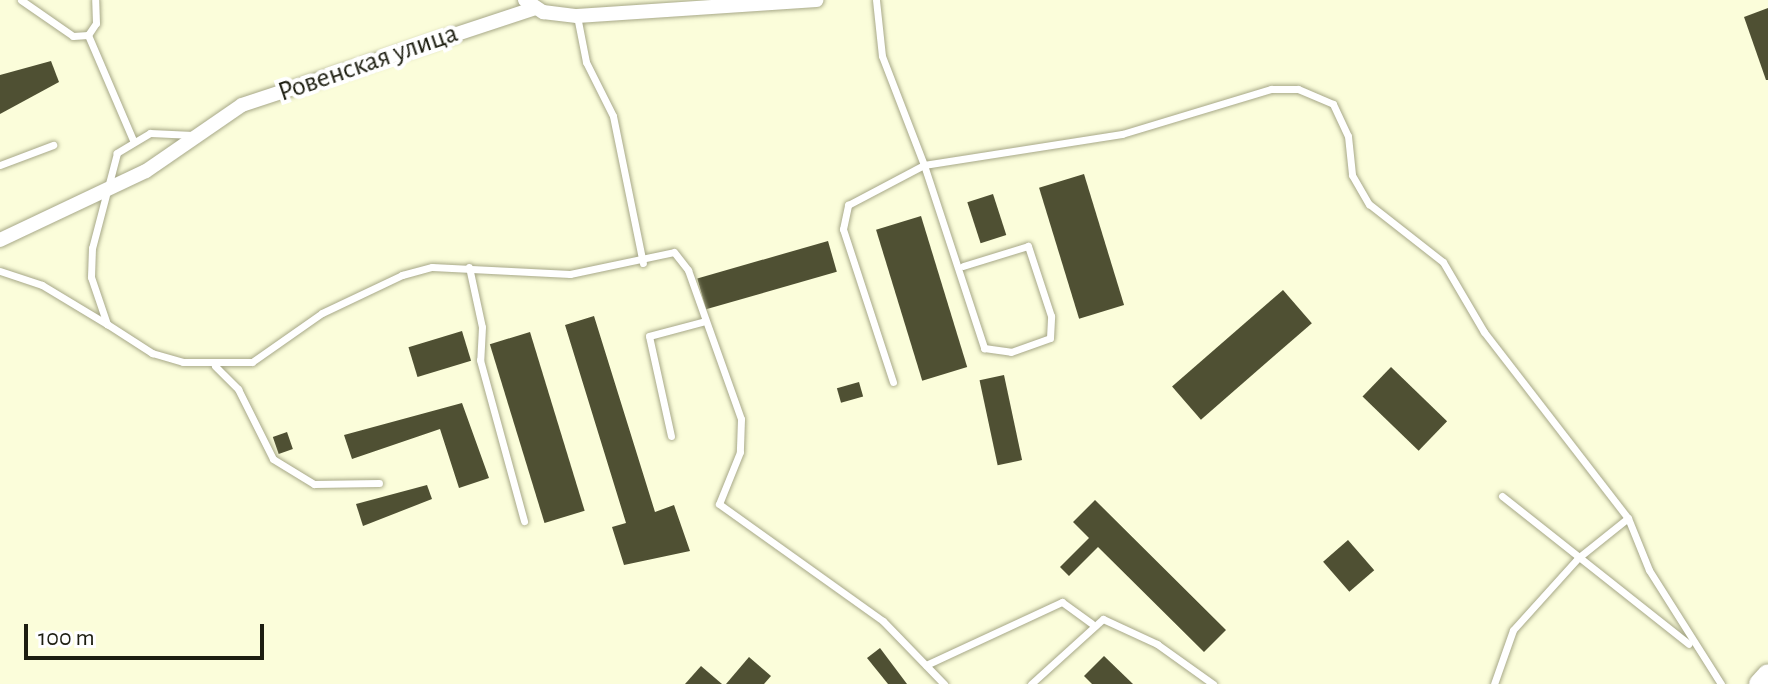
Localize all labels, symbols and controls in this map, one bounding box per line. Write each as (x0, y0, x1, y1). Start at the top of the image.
street label: Ровенская улица (274, 16, 462, 110)
scale bar (28, 608, 268, 658)
text: 100 m (38, 626, 95, 650)

